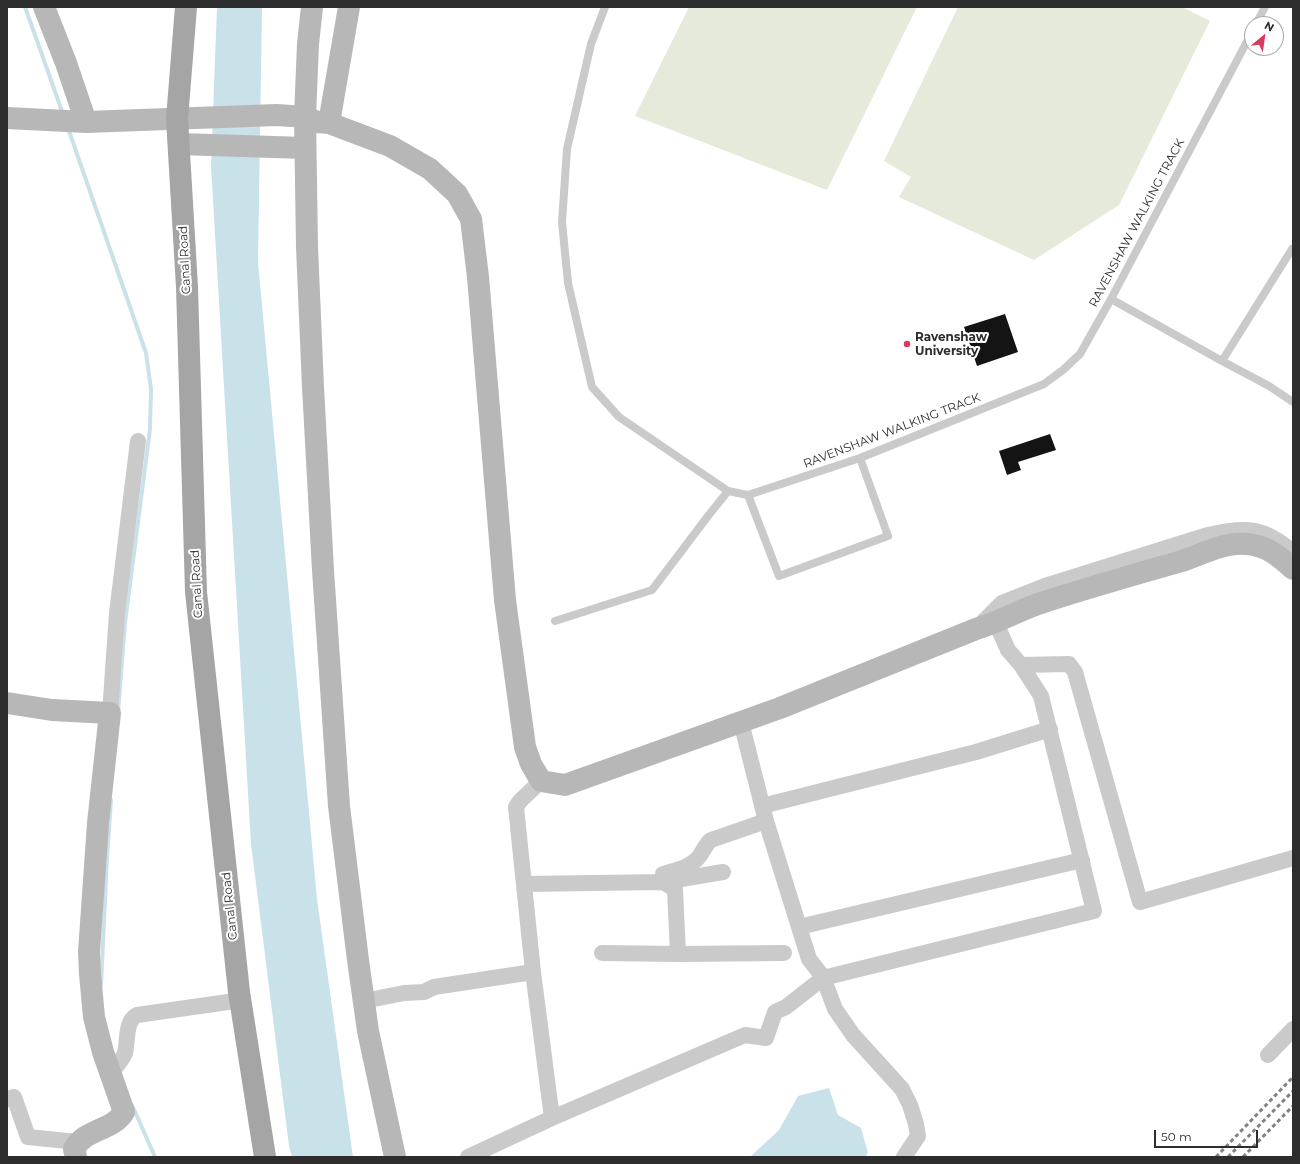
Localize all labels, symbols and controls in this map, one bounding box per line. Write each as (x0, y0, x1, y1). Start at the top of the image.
north arrow (1244, 16, 1284, 56)
text: N (1262, 18, 1277, 35)
street label: RAVENSHAW WALKING TRACK (1086, 136, 1188, 310)
street label: Canal Road (176, 225, 194, 295)
place label: Ravenshaw University (915, 330, 987, 358)
marker: Ravenshaw University (902, 339, 912, 349)
street label: RAVENSHAW WALKING TRACK (801, 390, 983, 472)
street label: Canal Road (188, 549, 206, 619)
street label: Canal Road (219, 871, 241, 941)
scale bar (1156, 1122, 1260, 1148)
text: 50 m (1161, 1129, 1192, 1144)

